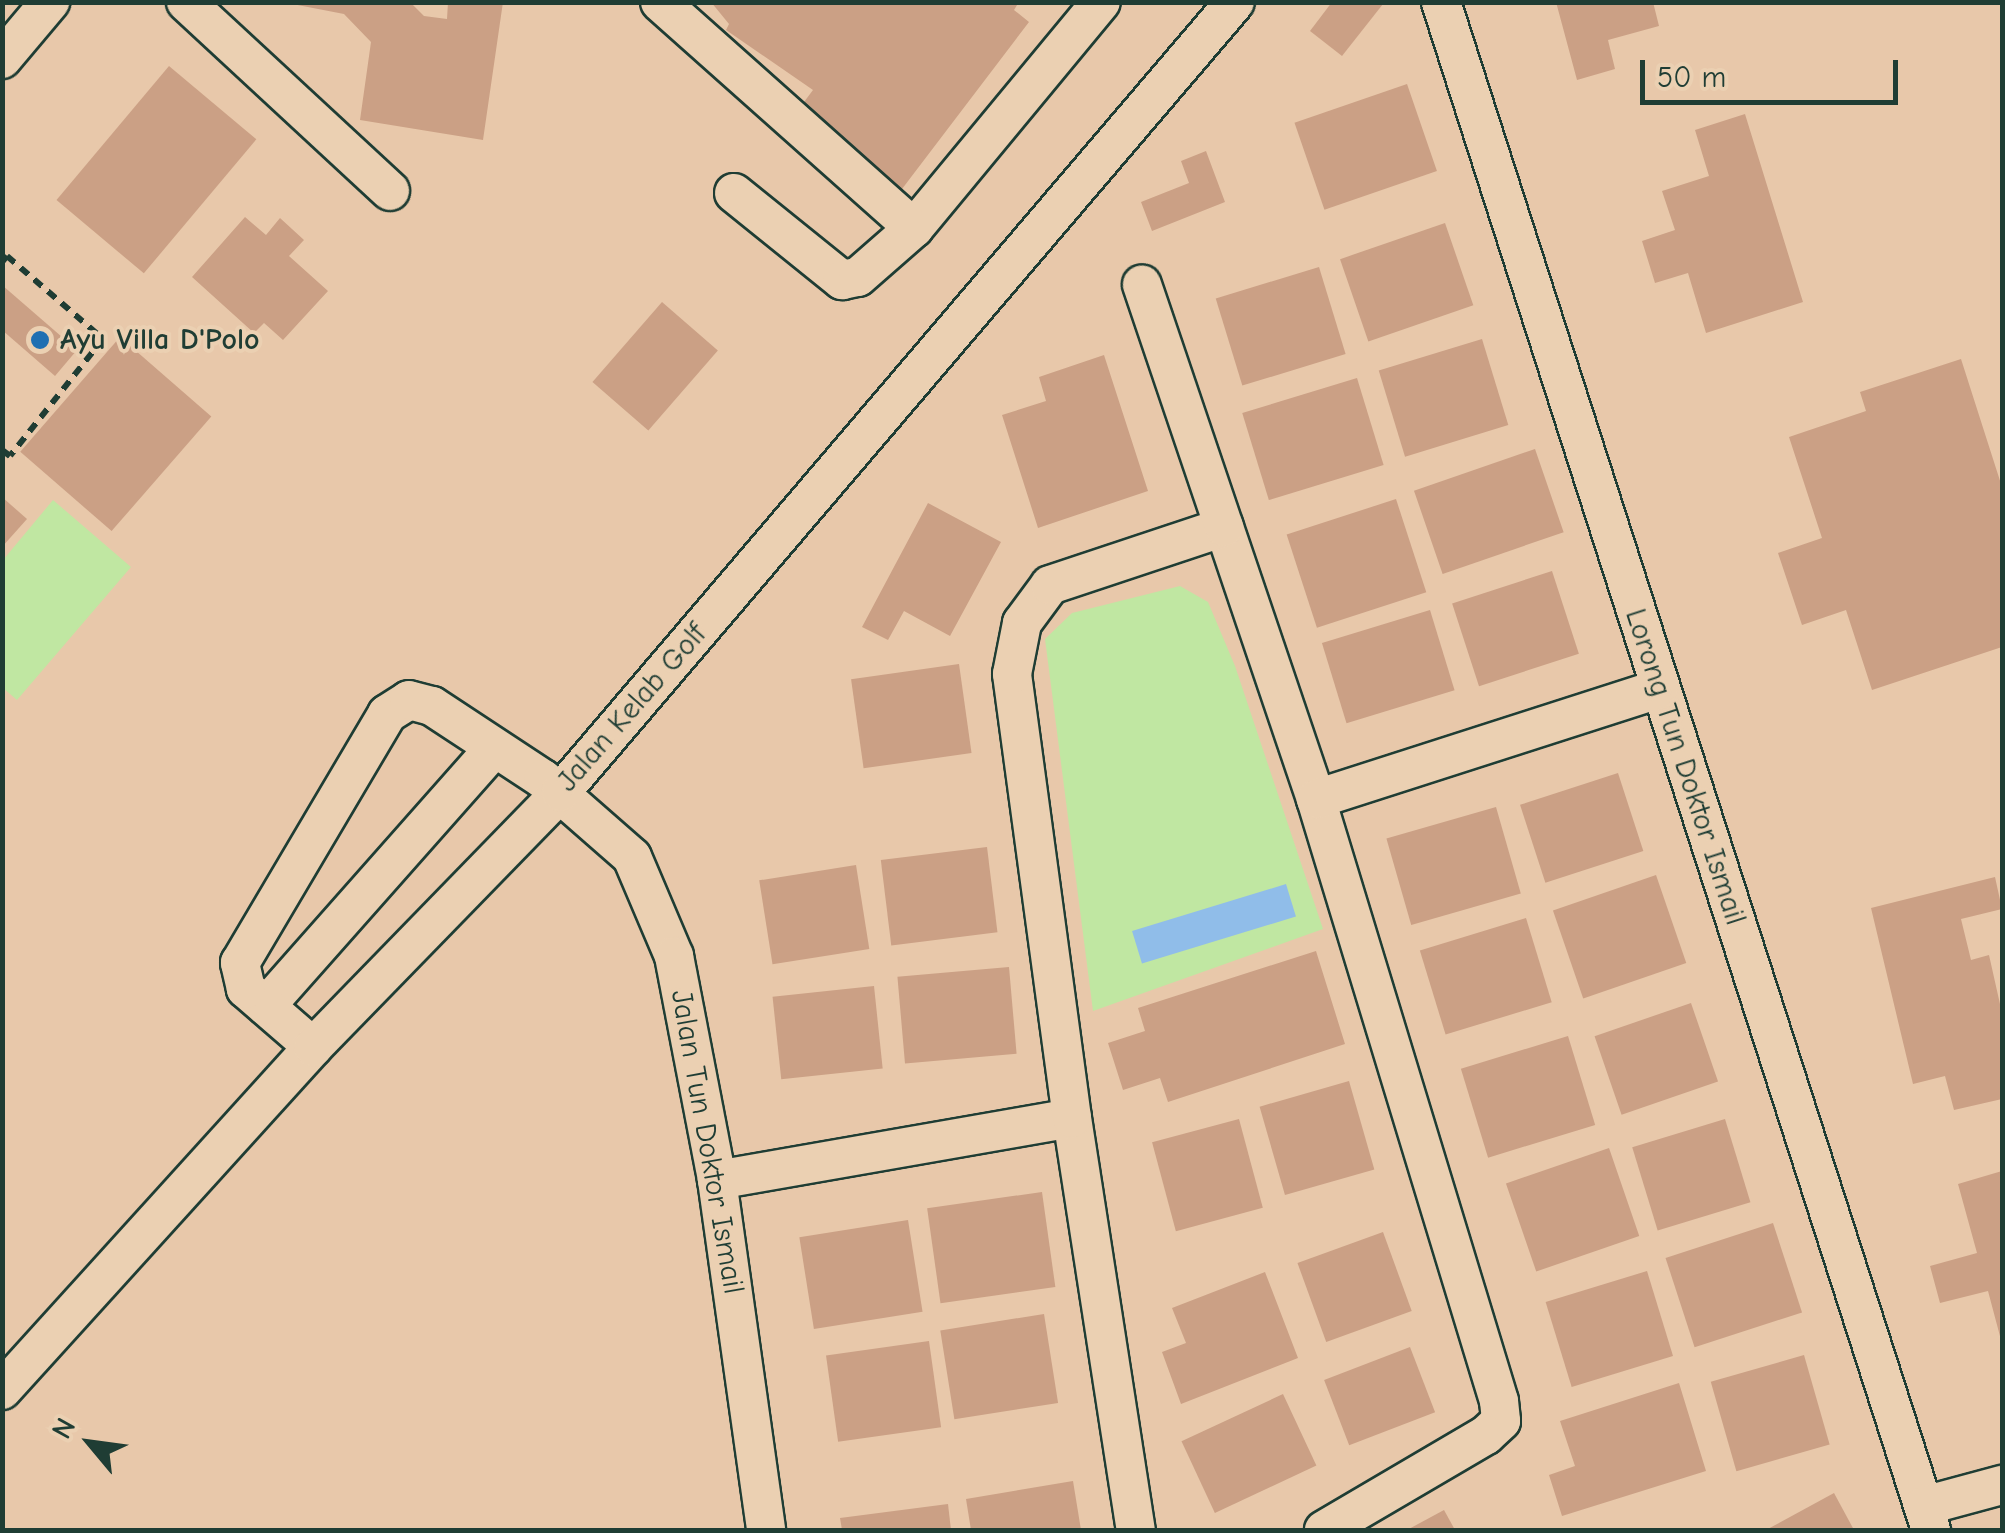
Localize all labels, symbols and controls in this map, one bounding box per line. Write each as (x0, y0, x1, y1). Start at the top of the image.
scale bar (1645, 40, 1902, 102)
text: 50 m (1657, 60, 1726, 95)
place label: Ayu Villa D'Polo (60, 322, 260, 358)
marker: Ayu Villa D'Polo (29, 329, 51, 351)
street label: Lorong Tun Doktor Ismail (1617, 604, 1753, 930)
street label: Jalan Kelab Golf (549, 617, 715, 799)
street label: Jalan Tun Doktor Ismail (663, 987, 751, 1297)
north arrow (40, 1393, 140, 1493)
text: N (45, 1413, 82, 1444)

